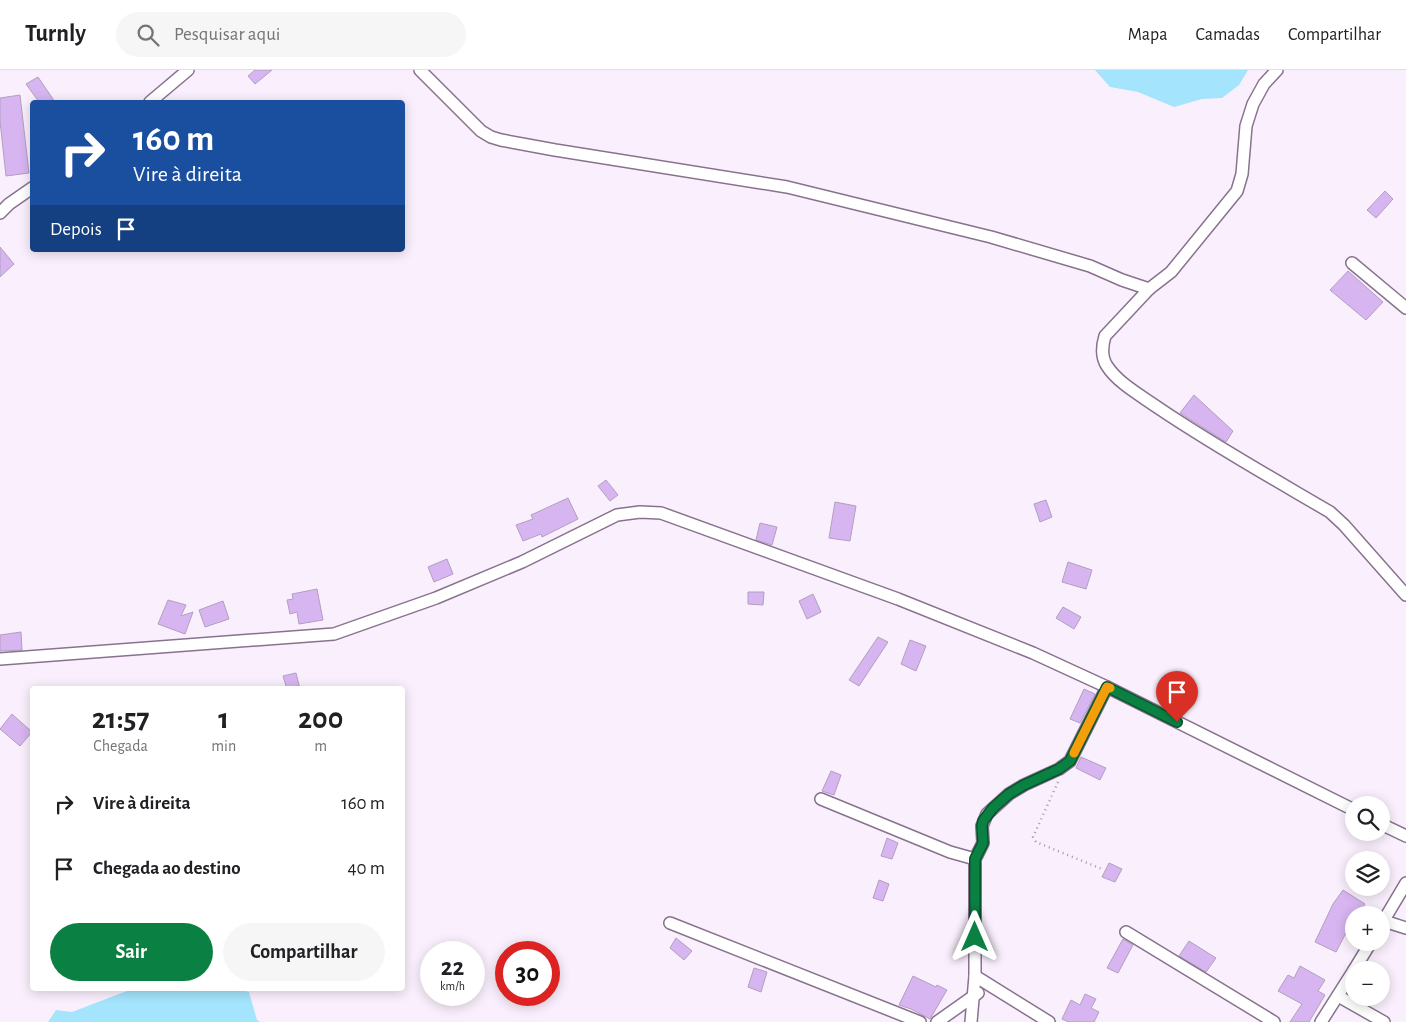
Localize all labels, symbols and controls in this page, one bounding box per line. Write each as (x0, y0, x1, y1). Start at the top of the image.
search box (116, 12, 466, 57)
icon: search (134, 21, 162, 49)
text: Turnly (25, 22, 86, 46)
text: Pesquisar aqui (174, 25, 280, 44)
text: Mapa (1128, 26, 1167, 44)
text: Camadas (1195, 26, 1260, 44)
text: Compartilhar (1288, 26, 1381, 44)
icon: right (50, 120, 115, 185)
text: 160 m (133, 122, 214, 157)
text: Vire à direita (133, 163, 242, 185)
icon: arrive (112, 215, 140, 243)
text: Depois (50, 220, 102, 239)
pin (1156, 671, 1198, 722)
icon: arrive (1163, 678, 1191, 706)
text: 21:57 (92, 704, 149, 734)
text: 1 (218, 704, 229, 734)
text: 200 (298, 704, 343, 734)
text: Chegada (93, 738, 148, 754)
text: min (211, 738, 236, 754)
text: m (314, 738, 327, 754)
icon: right (50, 790, 78, 818)
text: Vire à direita (93, 794, 191, 813)
text: 160 m (341, 794, 385, 813)
map controls (1345, 796, 1390, 1006)
button: search (1345, 796, 1390, 841)
button: layers (1345, 851, 1390, 896)
icon: arrive (50, 855, 78, 883)
text: Chegada ao destino (93, 859, 241, 878)
text: 40 m (347, 859, 385, 878)
button: + (1345, 906, 1390, 951)
position arrow (948, 910, 1000, 962)
button: Sair (50, 923, 213, 981)
button: Compartilhar (223, 923, 385, 981)
speed limit sign: 30 (495, 941, 560, 1006)
text: 22 (441, 955, 464, 980)
button: − (1345, 961, 1390, 1006)
text: km/h (440, 980, 465, 992)

